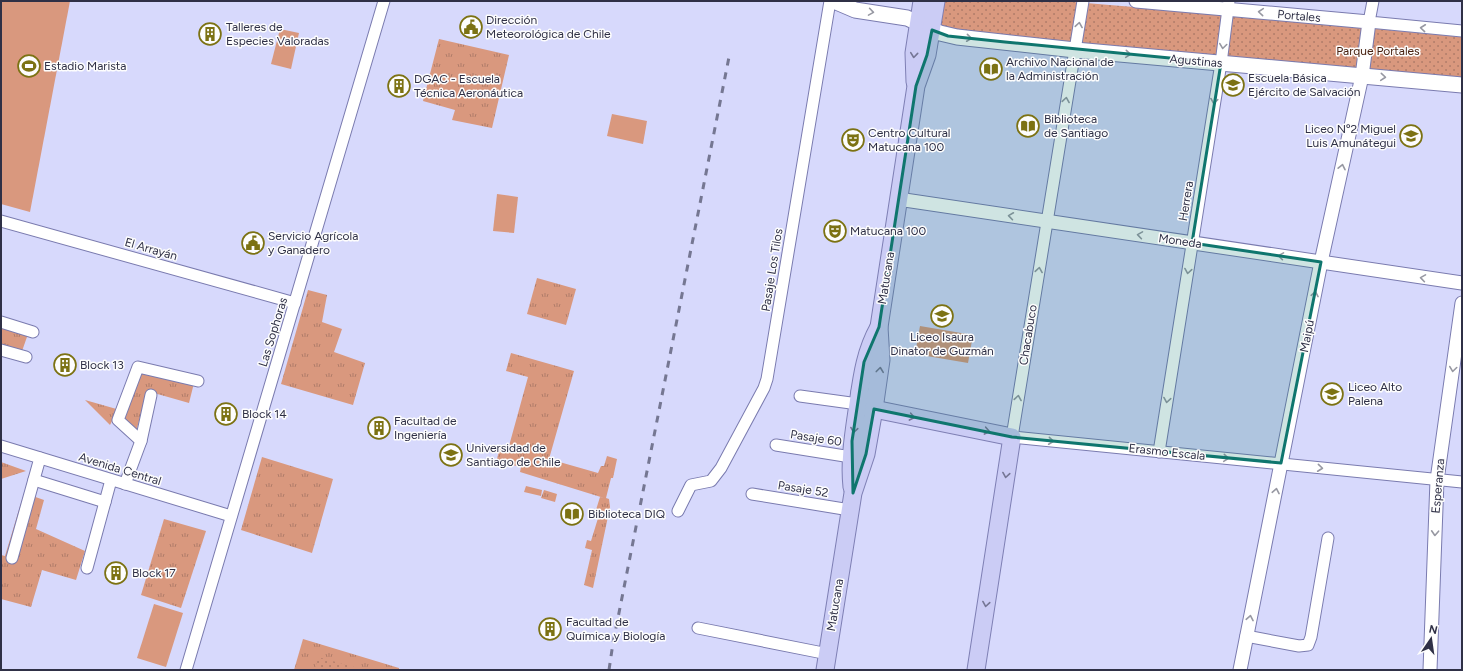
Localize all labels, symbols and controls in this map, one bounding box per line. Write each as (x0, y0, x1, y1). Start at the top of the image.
street label: Portales (1277, 7, 1322, 25)
one-way arrow (868, 8, 874, 16)
one-way arrow (1258, 8, 1264, 17)
place label: Dirección Meteorológica de Chile (486, 13, 611, 41)
public building icon: Dirección Meteorológica de Chile (458, 14, 484, 40)
place label: Talleres de Especies Valoradas (226, 20, 330, 48)
building icon: Talleres de Especies Valoradas (197, 21, 223, 47)
one-way arrow (1074, 22, 1083, 29)
one-way arrow (1420, 23, 1426, 32)
one-way arrow (966, 34, 973, 43)
one-way arrow (1219, 43, 1228, 49)
park label: Parque Portales (1336, 44, 1420, 58)
one-way arrow (1125, 50, 1131, 59)
one-way arrow (910, 52, 919, 58)
street label: Agustinas (1169, 52, 1223, 70)
sports icon: Estadio Marista (16, 53, 42, 79)
place label: Archivo Nacional de la Administración (1006, 55, 1114, 83)
library icon: Archivo Nacional de la Administración (978, 56, 1004, 82)
place label: Estadio Marista (44, 59, 126, 73)
place label: Escuela Básica Ejército de Salvación (1248, 71, 1361, 99)
place label: DGAC - Escuela Técnica Aeronáutica (414, 72, 523, 100)
school or university icon: Escuela Básica Ejército de Salvación (1220, 72, 1246, 98)
building icon: DGAC - Escuela Técnica Aeronáutica (386, 73, 412, 99)
one-way arrow (1380, 73, 1386, 82)
one-way arrow (1062, 97, 1070, 103)
one-way arrow (1211, 98, 1219, 104)
place label: Biblioteca de Santiago (1044, 112, 1108, 140)
library icon: Biblioteca de Santiago (1015, 113, 1041, 139)
place label: Liceo Nº2 Miguel Luis Amunátegui (1305, 122, 1396, 150)
school or university icon: Liceo Nº2 Miguel Luis Amunátegui (1398, 123, 1424, 149)
place label: Centro Cultural Matucana 100 (868, 126, 950, 154)
theatre icon: Centro Cultural Matucana 100 (840, 127, 866, 153)
one-way arrow (1337, 164, 1345, 170)
street label: Herrera (1176, 180, 1196, 222)
one-way arrow (1008, 212, 1014, 221)
theatre icon: Matucana 100 (822, 218, 848, 244)
place label: Matucana 100 (850, 224, 927, 238)
street label: Pasaje Los Tilos (759, 227, 786, 312)
place label: Servicio Agrícola y Ganadero (268, 229, 358, 257)
public building icon: Servicio Agrícola y Ganadero (240, 230, 266, 256)
one-way arrow (1137, 231, 1143, 240)
street label: Moneda (1157, 231, 1203, 251)
street label: El Arrayán (123, 235, 179, 263)
street label: Matucana (875, 251, 897, 305)
one-way arrow (1278, 252, 1284, 261)
one-way arrow (1034, 267, 1043, 273)
one-way arrow (1184, 268, 1193, 274)
one-way arrow (1420, 274, 1427, 283)
one-way arrow (1310, 291, 1319, 298)
street label: Las Sophoras (256, 295, 290, 368)
school or university icon: Liceo Isaura Dinator de Guzmán (929, 303, 955, 329)
street label: Chacabuco (1016, 304, 1040, 366)
street label: Maipú (1297, 319, 1317, 353)
place label: Liceo Isaura Dinator de Guzmán (890, 330, 994, 358)
building icon: Block 13 (52, 352, 78, 378)
place label: Block 13 (80, 358, 124, 372)
one-way arrow (1449, 366, 1458, 372)
one-way arrow (875, 367, 884, 373)
place label: Liceo Alto Palena (1348, 380, 1402, 408)
school or university icon: Liceo Alto Palena (1319, 381, 1345, 407)
one-way arrow (1013, 395, 1022, 401)
one-way arrow (1164, 396, 1172, 403)
building icon: Block 14 (213, 401, 239, 427)
place label: Block 14 (242, 407, 287, 421)
one-way arrow (909, 412, 915, 420)
place label: Facultad de Ingeniería (394, 414, 457, 442)
building icon: Facultad de Ingeniería (366, 415, 392, 441)
street label: Pasaje 60 (789, 427, 843, 449)
one-way arrow (850, 427, 859, 433)
one-way arrow (983, 427, 990, 435)
one-way arrow (1048, 436, 1054, 445)
place label: Universidad de Santiago de Chile (466, 441, 561, 469)
street label: Erasmo Escala (1128, 441, 1206, 463)
school or university icon: Universidad de Santiago de Chile (438, 442, 464, 468)
street label: Avenida Central (77, 450, 163, 488)
one-way arrow (1223, 454, 1229, 463)
street label: Esperanza (1429, 458, 1447, 514)
one-way arrow (1317, 463, 1323, 472)
one-way arrow (1002, 472, 1011, 478)
street label: Pasaje 52 (777, 478, 829, 500)
one-way arrow (1271, 487, 1279, 494)
library icon: Biblioteca DIQ (559, 501, 585, 527)
place label: Biblioteca DIQ (588, 507, 665, 521)
one-way arrow (1431, 530, 1439, 536)
building icon: Block 17 (103, 560, 129, 586)
place label: Block 17 (132, 566, 176, 580)
street label: Matucana (824, 578, 846, 632)
one-way arrow (982, 601, 991, 607)
place label: Facultad de Química y Biología (566, 615, 665, 643)
one-way arrow (1245, 615, 1254, 621)
building icon: Facultad de Química y Biología (537, 616, 563, 642)
north arrow (1411, 619, 1451, 659)
text: N (1428, 622, 1439, 637)

